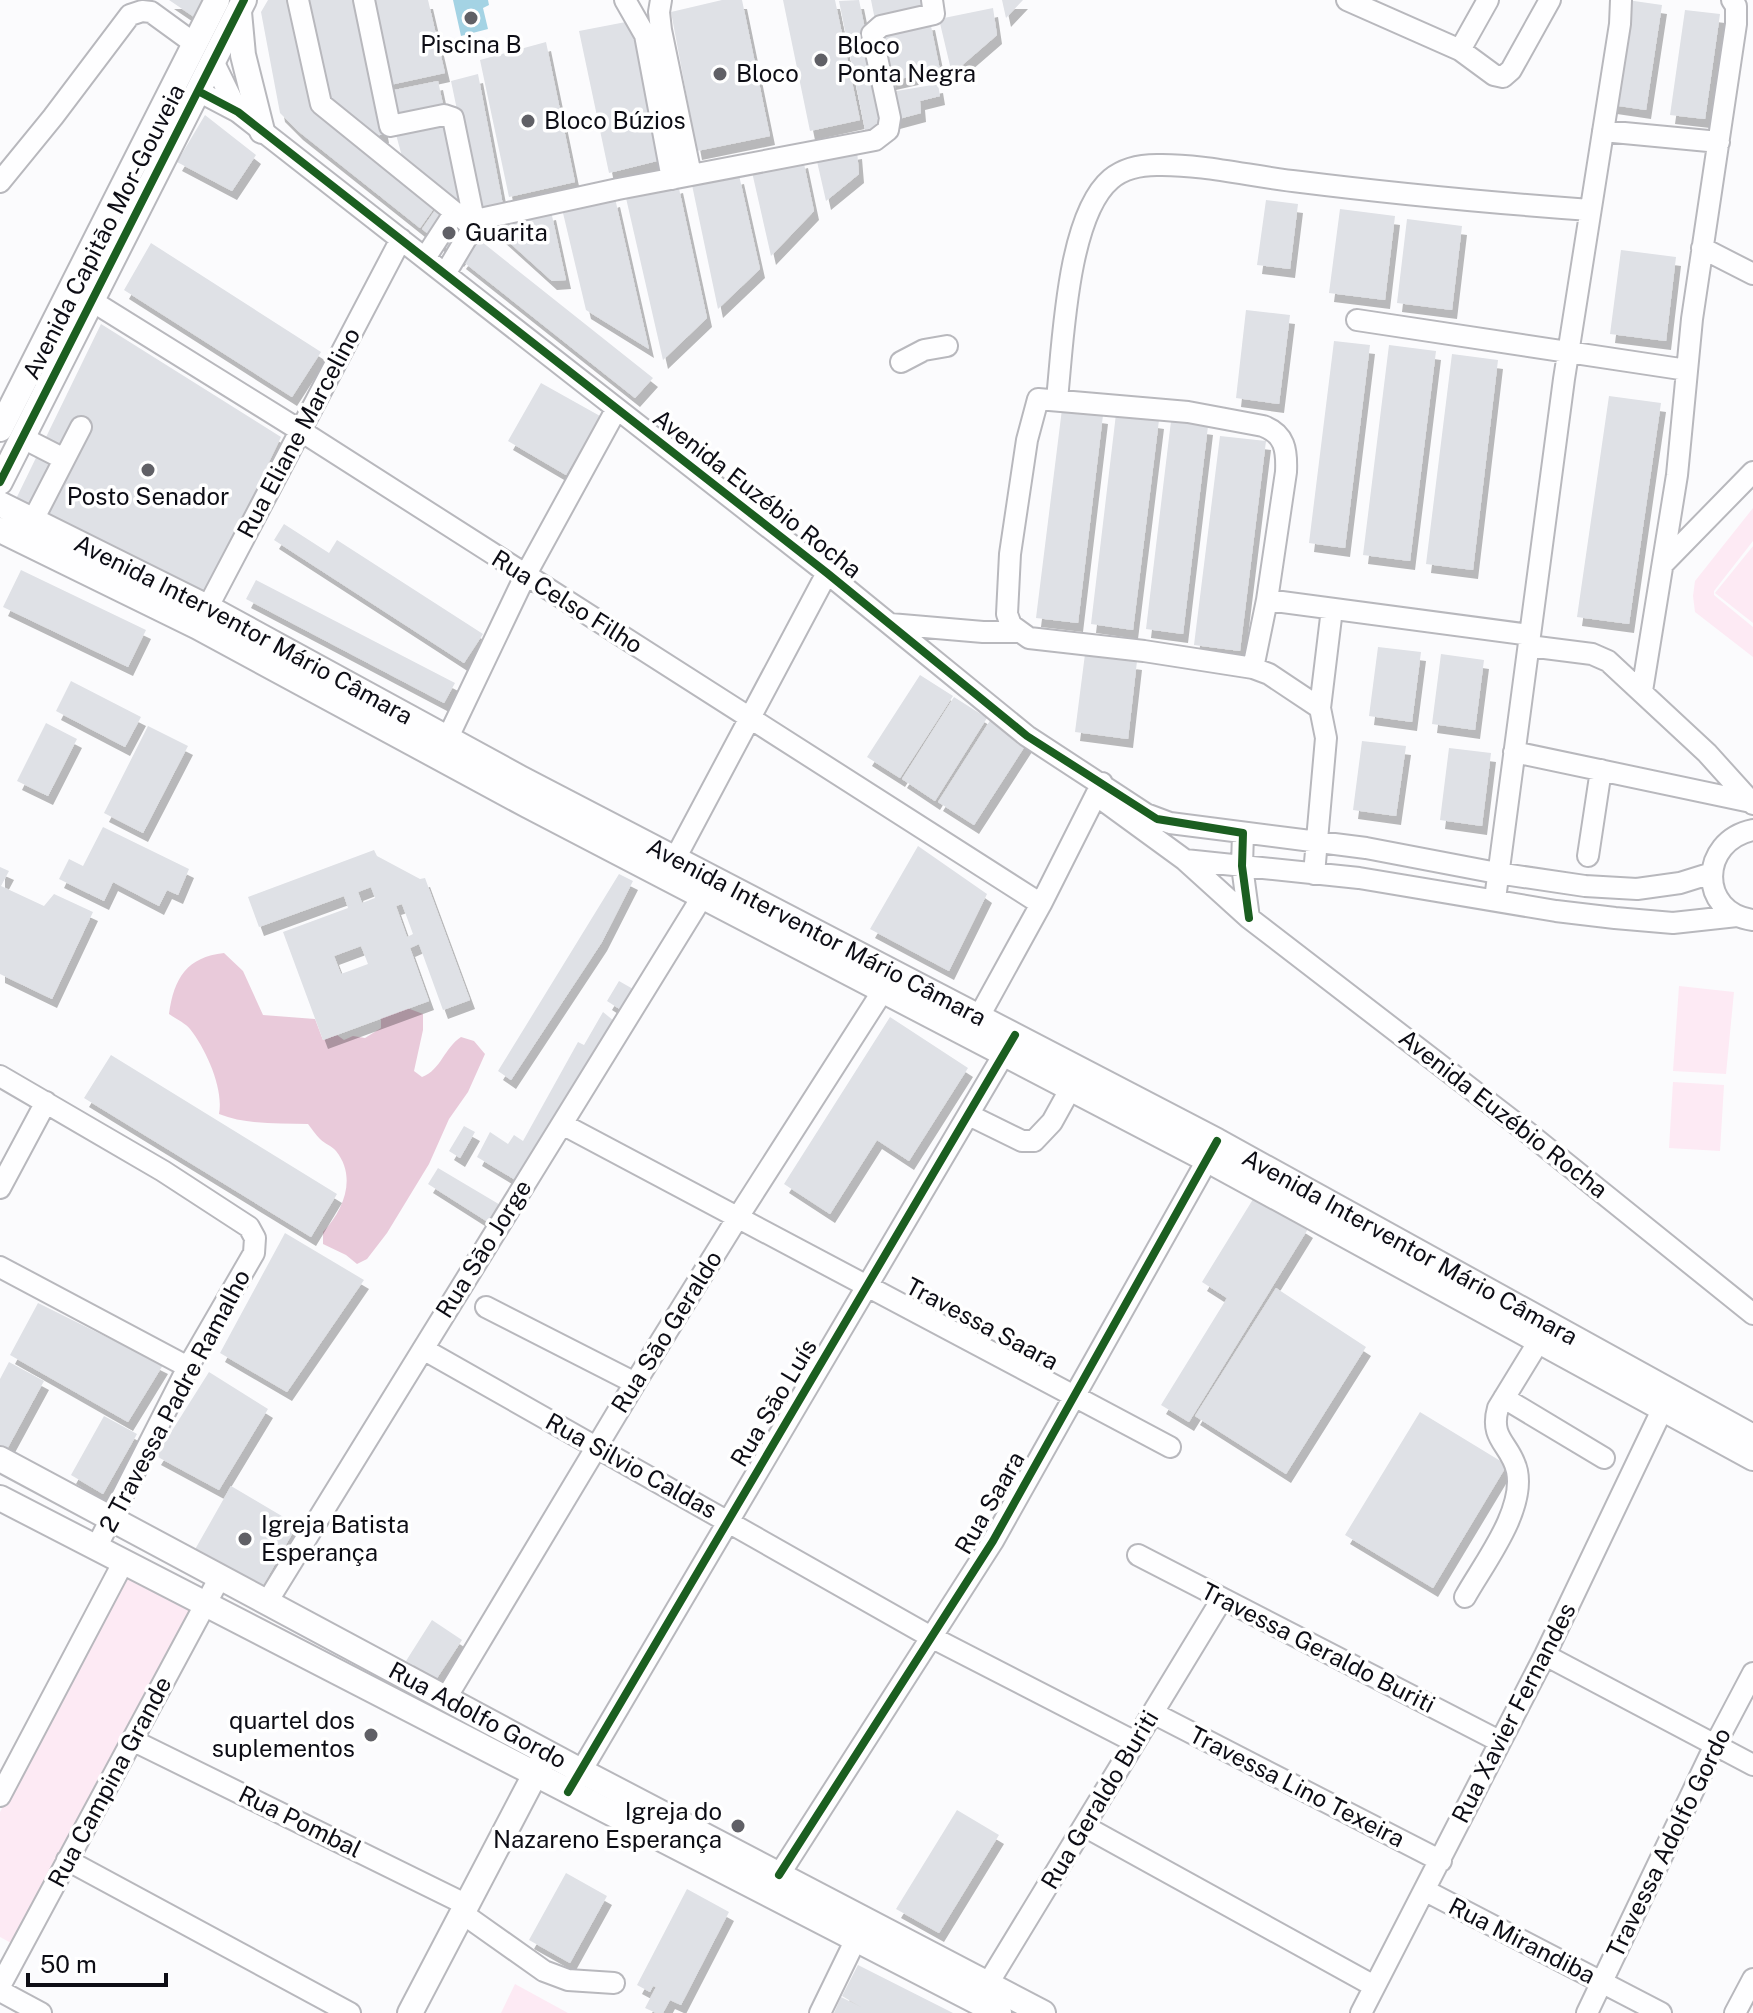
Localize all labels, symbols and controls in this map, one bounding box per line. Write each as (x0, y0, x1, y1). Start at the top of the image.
marker: Piscina B (462, 9, 480, 27)
place label: Piscina B (420, 30, 522, 58)
place label: Bloco Ponta Negra (837, 31, 976, 87)
marker: Bloco Ponta Negra (812, 51, 830, 69)
place label: Bloco (736, 59, 799, 87)
marker: Bloco (711, 65, 729, 83)
street label: Avenida Capitão Mor-Gouveia (16, 79, 190, 384)
place label: Bloco Búzios (544, 106, 686, 134)
marker: Bloco Búzios (519, 112, 537, 130)
place label: Guarita (465, 218, 548, 246)
marker: Guarita (440, 224, 458, 242)
street label: Rua Eliane Marcelino (231, 323, 365, 542)
street label: Avenida Euzébio Rocha (648, 403, 867, 583)
marker: Posto Senador (139, 461, 157, 479)
place label: Posto Senador (67, 482, 229, 510)
street label: Avenida Interventor Mário Câmara (70, 528, 418, 730)
street label: Rua Celso Filho (487, 544, 648, 659)
street label: Avenida Interventor Mário Câmara (643, 832, 991, 1031)
street label: Avenida Euzébio Rocha (1394, 1023, 1613, 1203)
street label: Avenida Interventor Mário Câmara (1238, 1143, 1583, 1350)
street label: Rua São Jorge (430, 1174, 537, 1323)
street label: Rua São Geraldo (605, 1245, 727, 1418)
street label: 2 Travessa Padre Ramalho (93, 1264, 255, 1537)
street label: Travessa Saara (901, 1271, 1064, 1375)
street label: Rua São Luís (724, 1334, 822, 1471)
street label: Rua Silvio Caldas (541, 1407, 722, 1524)
street label: Rua Saara (949, 1446, 1030, 1559)
place label: Igreja Batista Esperança (261, 1510, 409, 1566)
marker: Igreja Batista Esperança (236, 1530, 254, 1548)
street label: Travessa Geraldo Buriti (1197, 1576, 1440, 1718)
street label: Rua Xavier Fernandes (1445, 1598, 1581, 1827)
street label: Rua Adolfo Gordo (384, 1656, 572, 1774)
street label: Rua Campina Grande (42, 1672, 176, 1892)
street label: Rua Geraldo Buriti (1035, 1705, 1164, 1894)
place label: quartel dos suplementos (212, 1706, 355, 1762)
street label: Travessa Lino Texeira (1185, 1720, 1410, 1852)
street label: Travessa Adolfo Gordo (1600, 1723, 1736, 1962)
marker: quartel dos suplementos (362, 1726, 380, 1744)
street label: Rua Pombal (234, 1779, 366, 1863)
place label: Igreja do Nazareno Esperança (493, 1797, 722, 1853)
marker: Igreja do Nazareno Esperança (729, 1817, 747, 1835)
street label: Rua Mirandiba (1445, 1891, 1600, 1989)
scale bar (28, 1937, 166, 1987)
text: 50 m (40, 1950, 97, 1978)

